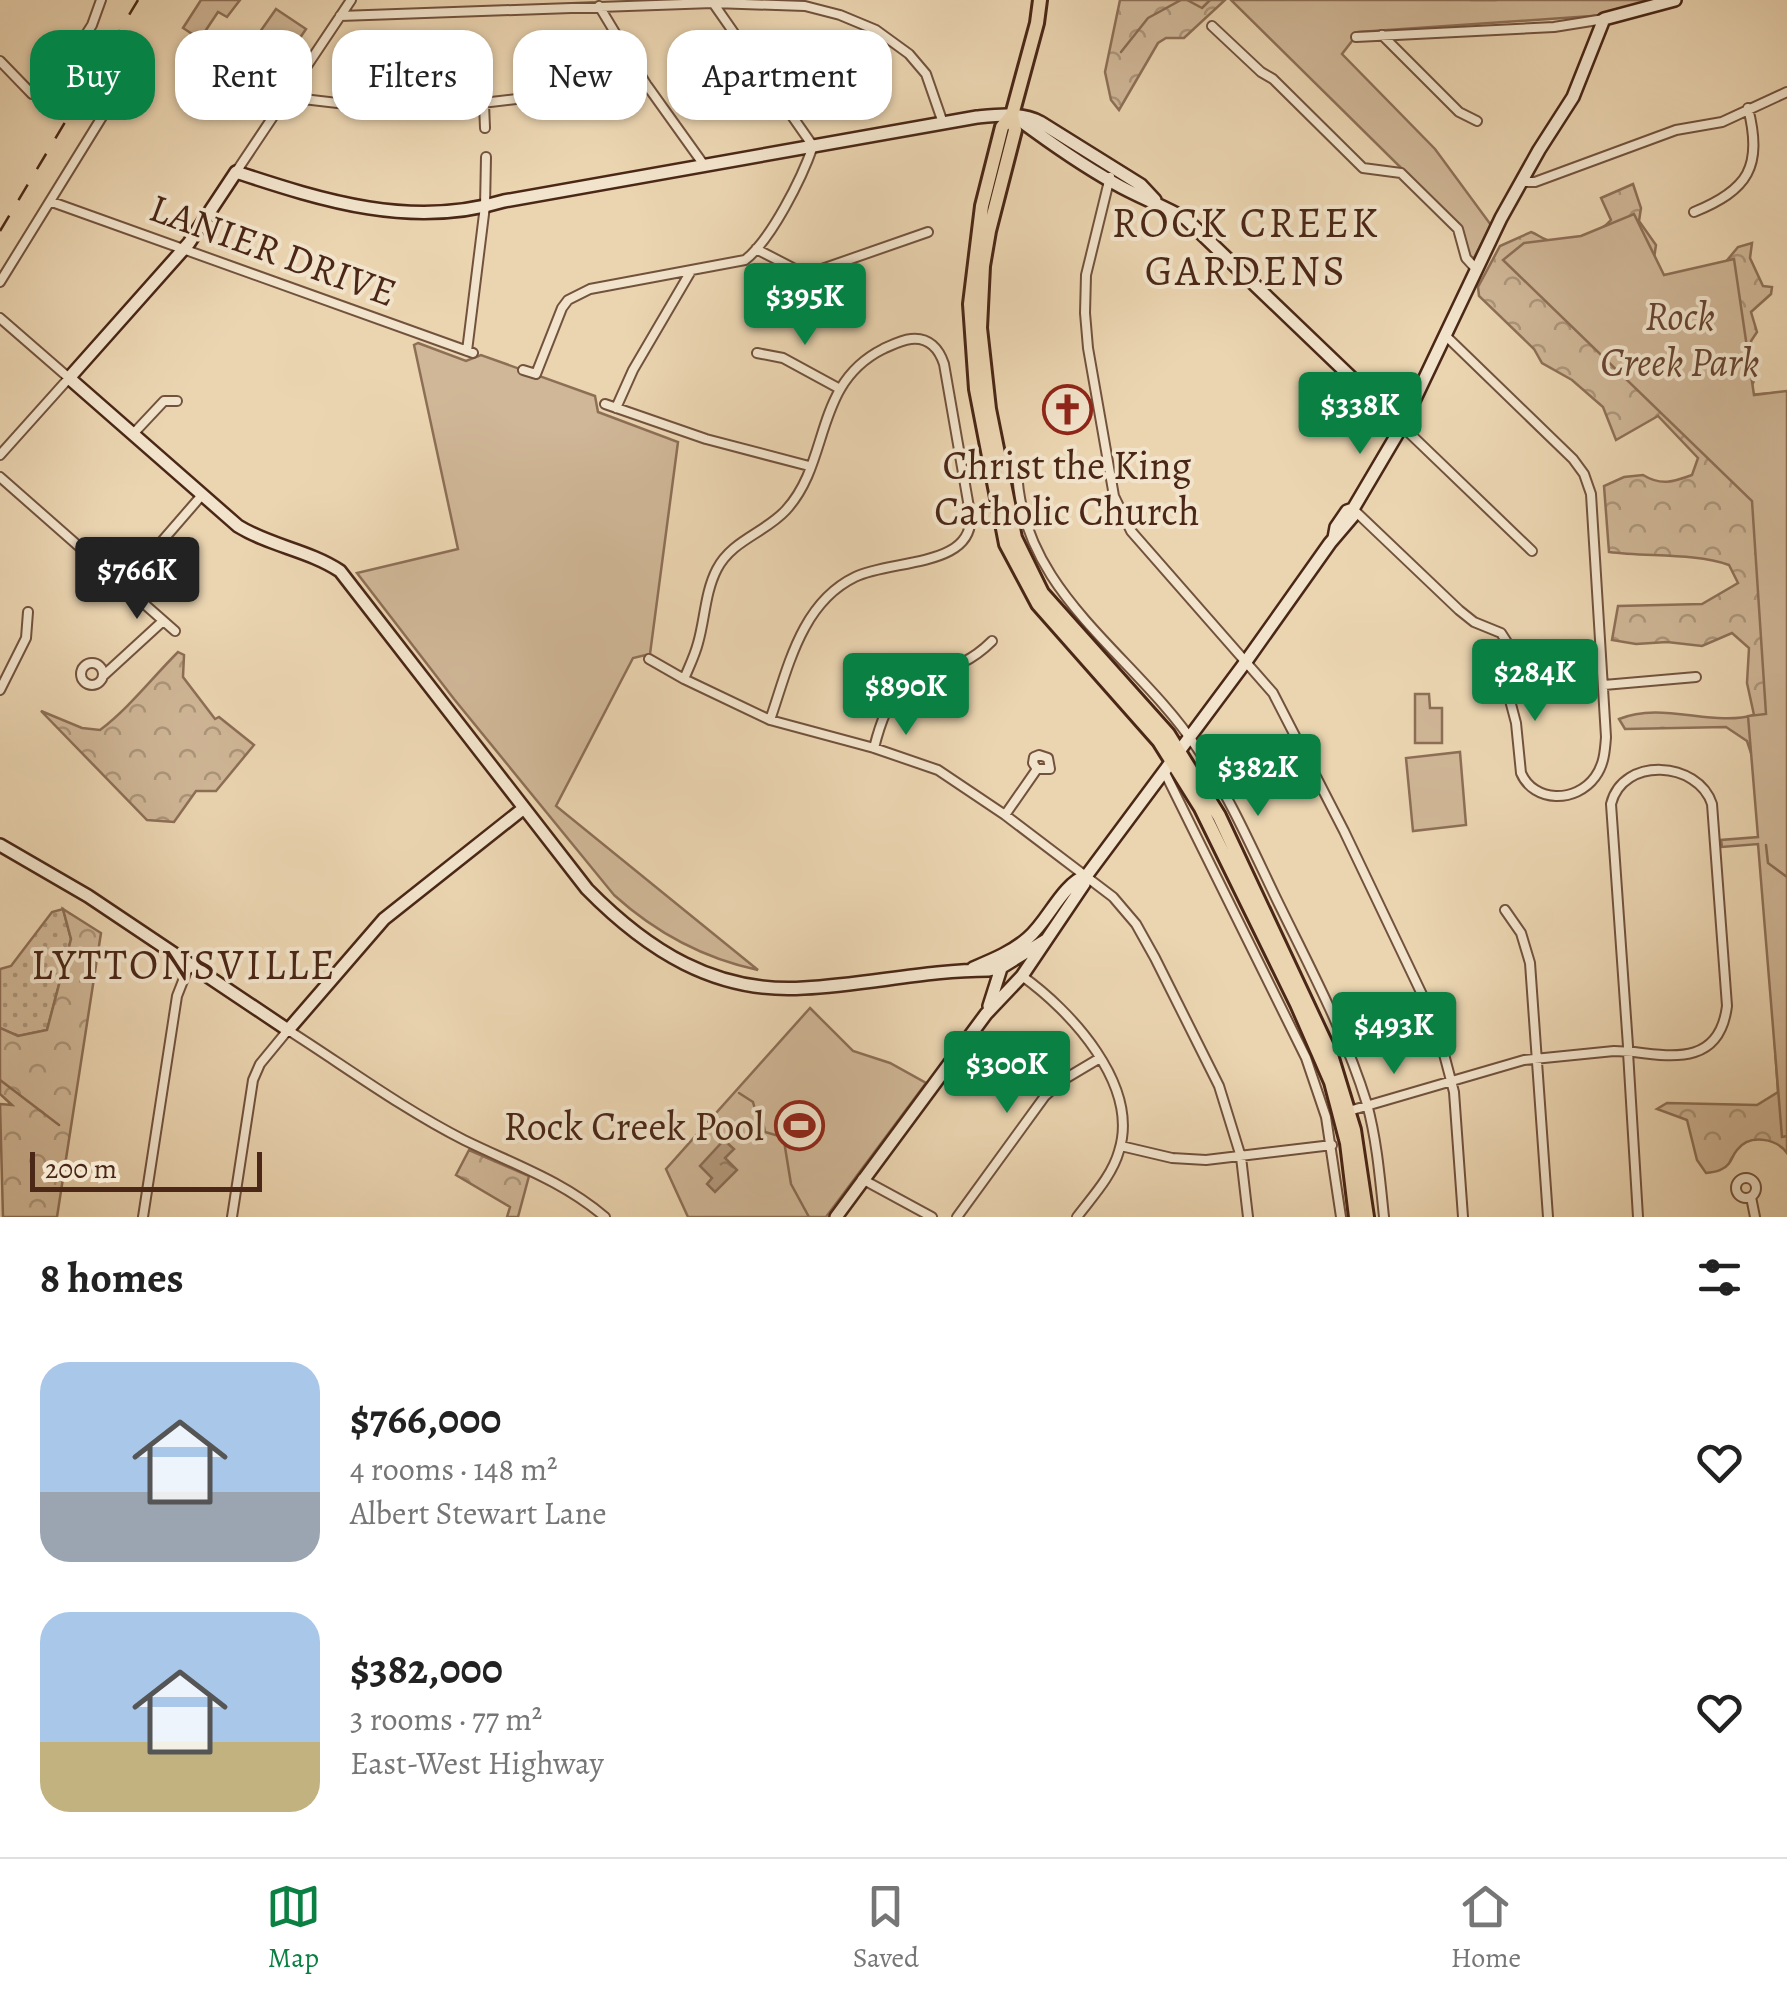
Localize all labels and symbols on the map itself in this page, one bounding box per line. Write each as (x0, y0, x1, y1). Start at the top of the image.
street label: LANIER DRIVE (142, 180, 404, 320)
district label: ROCK CREEK GARDENS (1112, 194, 1380, 299)
pin: $395K (735, 263, 875, 348)
park label: Rock Creek Park (1600, 289, 1760, 390)
pin: $338K (1290, 372, 1430, 457)
church icon: Christ the King Catholic Church (1041, 384, 1093, 436)
place label: Christ the King Catholic Church (934, 438, 1200, 539)
pin: $766K (67, 537, 207, 622)
pin: $284K (1465, 639, 1605, 724)
pin: $890K (836, 653, 976, 738)
pin: $382K (1188, 734, 1328, 819)
district label: LYTTONSVILLE (31, 936, 337, 993)
pin: $493K (1324, 992, 1464, 1077)
pin: $300K (937, 1031, 1077, 1116)
place label: Rock Creek Pool (503, 1099, 764, 1154)
sports icon: Rock Creek Pool (773, 1100, 825, 1152)
scale bar (30, 1147, 262, 1192)

